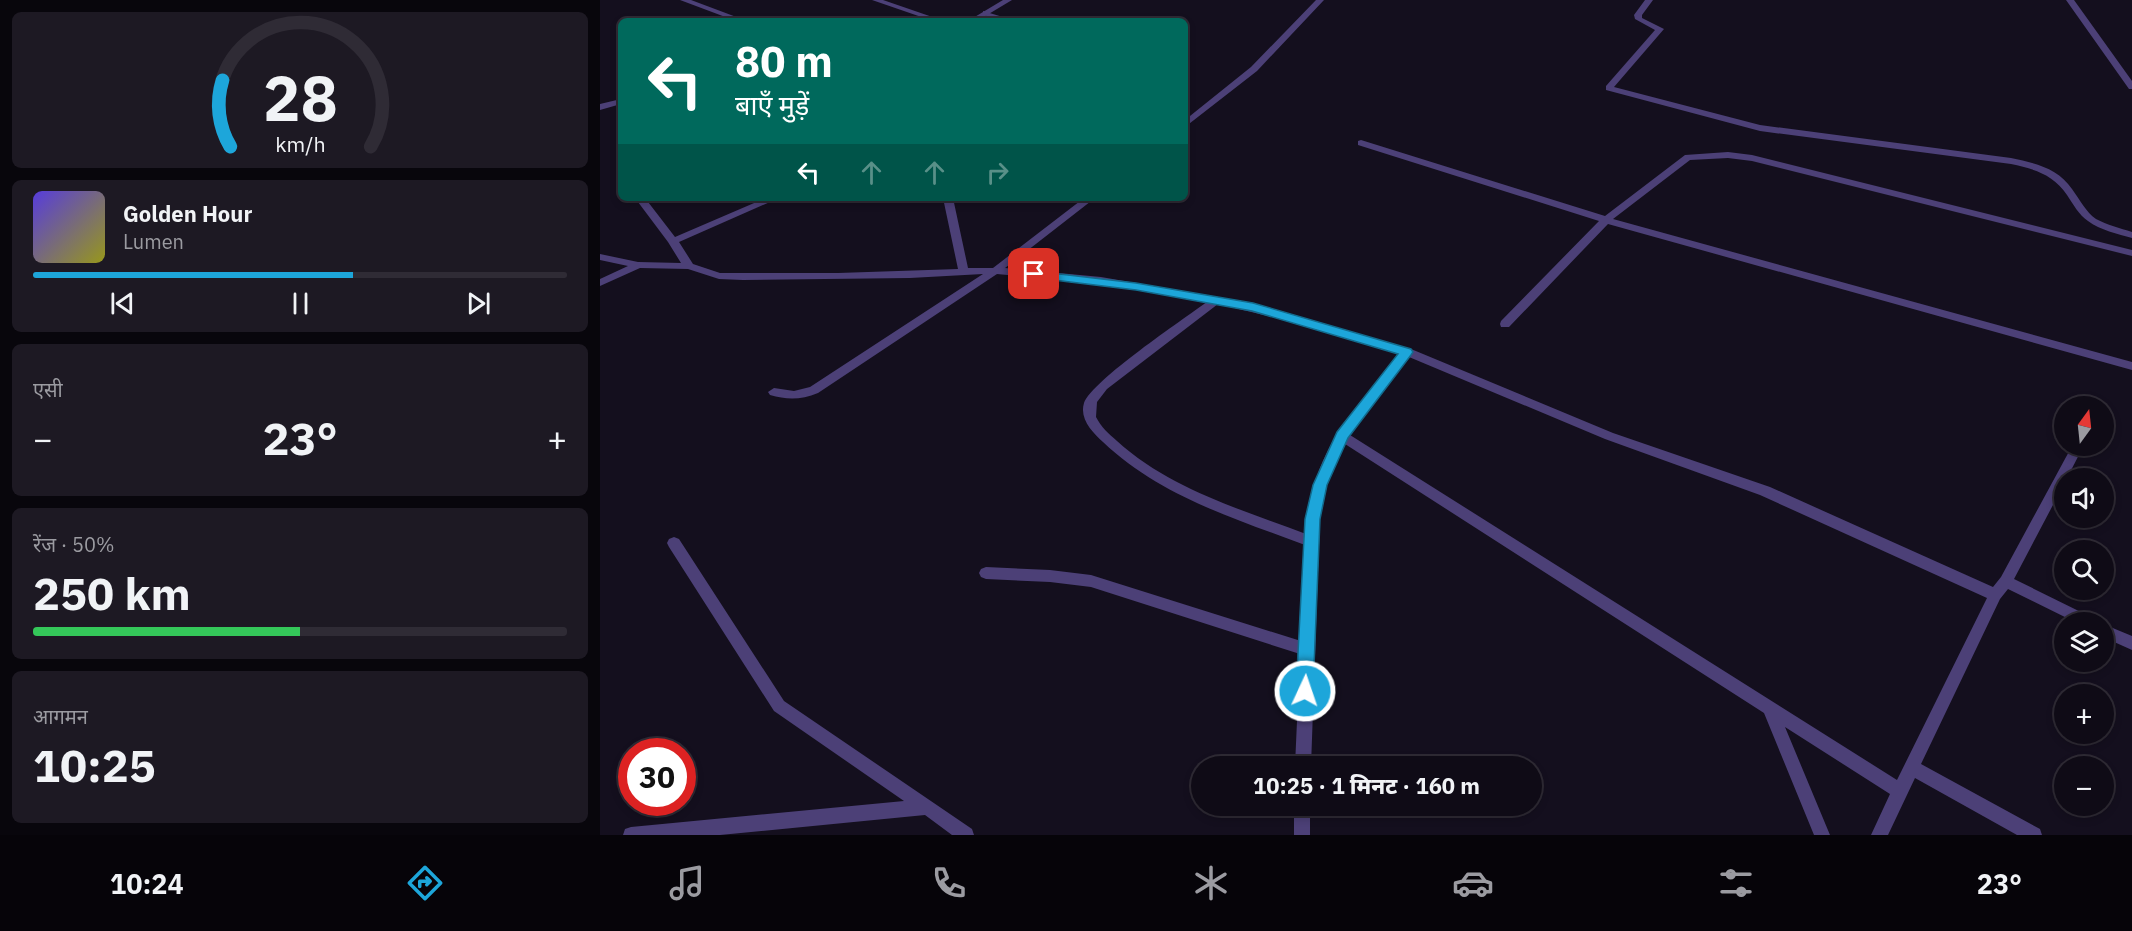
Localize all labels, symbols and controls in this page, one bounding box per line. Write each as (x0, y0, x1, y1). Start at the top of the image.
text: 80 m (735, 34, 833, 89)
icon: left (636, 42, 714, 120)
text: 28 (263, 57, 337, 138)
text: बाएँ मुड़ें (735, 87, 809, 122)
text: km/h (275, 130, 325, 158)
icon: left (792, 156, 825, 189)
icon: ahead (855, 156, 888, 189)
icon: ahead (918, 156, 951, 189)
icon: right (981, 156, 1014, 189)
text: Golden Hour (123, 199, 252, 228)
text: Lumen (123, 228, 184, 255)
pin (1008, 248, 1059, 299)
icon: arrive (1017, 257, 1050, 290)
icon: previous (106, 287, 139, 320)
icon: pause (284, 287, 317, 320)
icon: next (462, 287, 495, 320)
text: एसी (33, 376, 63, 403)
north arrow (2054, 396, 2114, 456)
map controls (2054, 396, 2114, 816)
text: 23° (262, 409, 338, 467)
text: − (33, 417, 53, 460)
text: + (547, 417, 567, 460)
button: sound (2054, 468, 2114, 528)
text: रेंज · 50% (33, 531, 115, 558)
button: search (2054, 540, 2114, 600)
text: 250 km (33, 564, 191, 622)
button: layers (2054, 612, 2114, 672)
position arrow (1273, 659, 1337, 723)
button: + (2054, 684, 2114, 744)
text: आगमन (33, 703, 88, 730)
text: 10:25 (33, 736, 156, 794)
speed limit sign: 30 (618, 738, 696, 816)
button: − (2054, 756, 2114, 816)
text: 10:25 · 1 मिनट · 160 m (1253, 771, 1480, 800)
icon: directions (404, 862, 446, 904)
icon: music (666, 862, 708, 904)
icon: phone (928, 862, 970, 904)
icon: climate (1190, 862, 1232, 904)
icon: car (1452, 862, 1494, 904)
icon: filters (1715, 862, 1757, 904)
text: 10:24 (110, 866, 184, 901)
text: 23° (1977, 866, 2022, 901)

